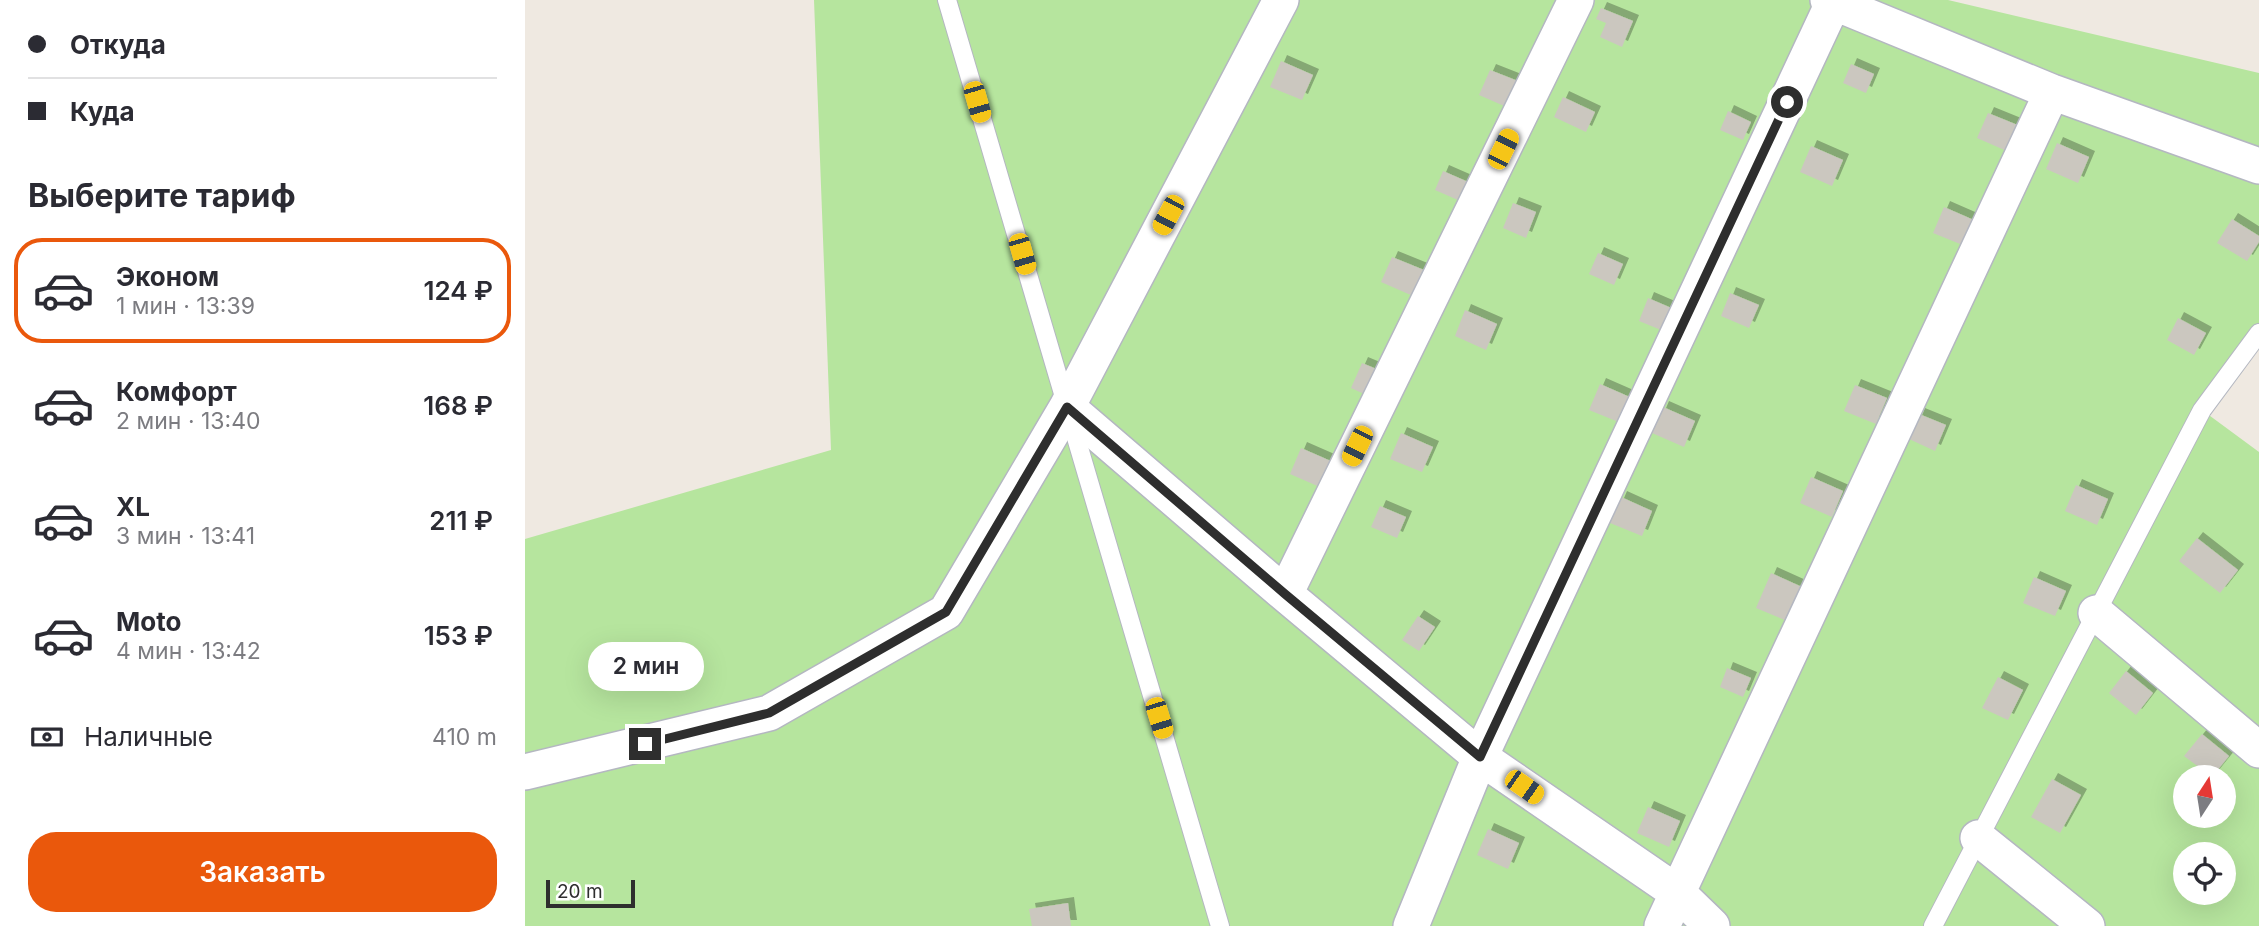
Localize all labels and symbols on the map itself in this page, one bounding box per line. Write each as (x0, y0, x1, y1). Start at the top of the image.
car (962, 79, 993, 125)
route start (1771, 86, 1803, 118)
car (1485, 126, 1522, 172)
car (1149, 192, 1188, 238)
car (1007, 231, 1038, 277)
car (1339, 423, 1376, 469)
callout: 2 мин (587, 642, 703, 692)
car (1143, 695, 1176, 741)
route end (629, 728, 661, 760)
north arrow (2173, 765, 2237, 828)
car (1501, 766, 1548, 808)
scale bar (546, 877, 635, 909)

